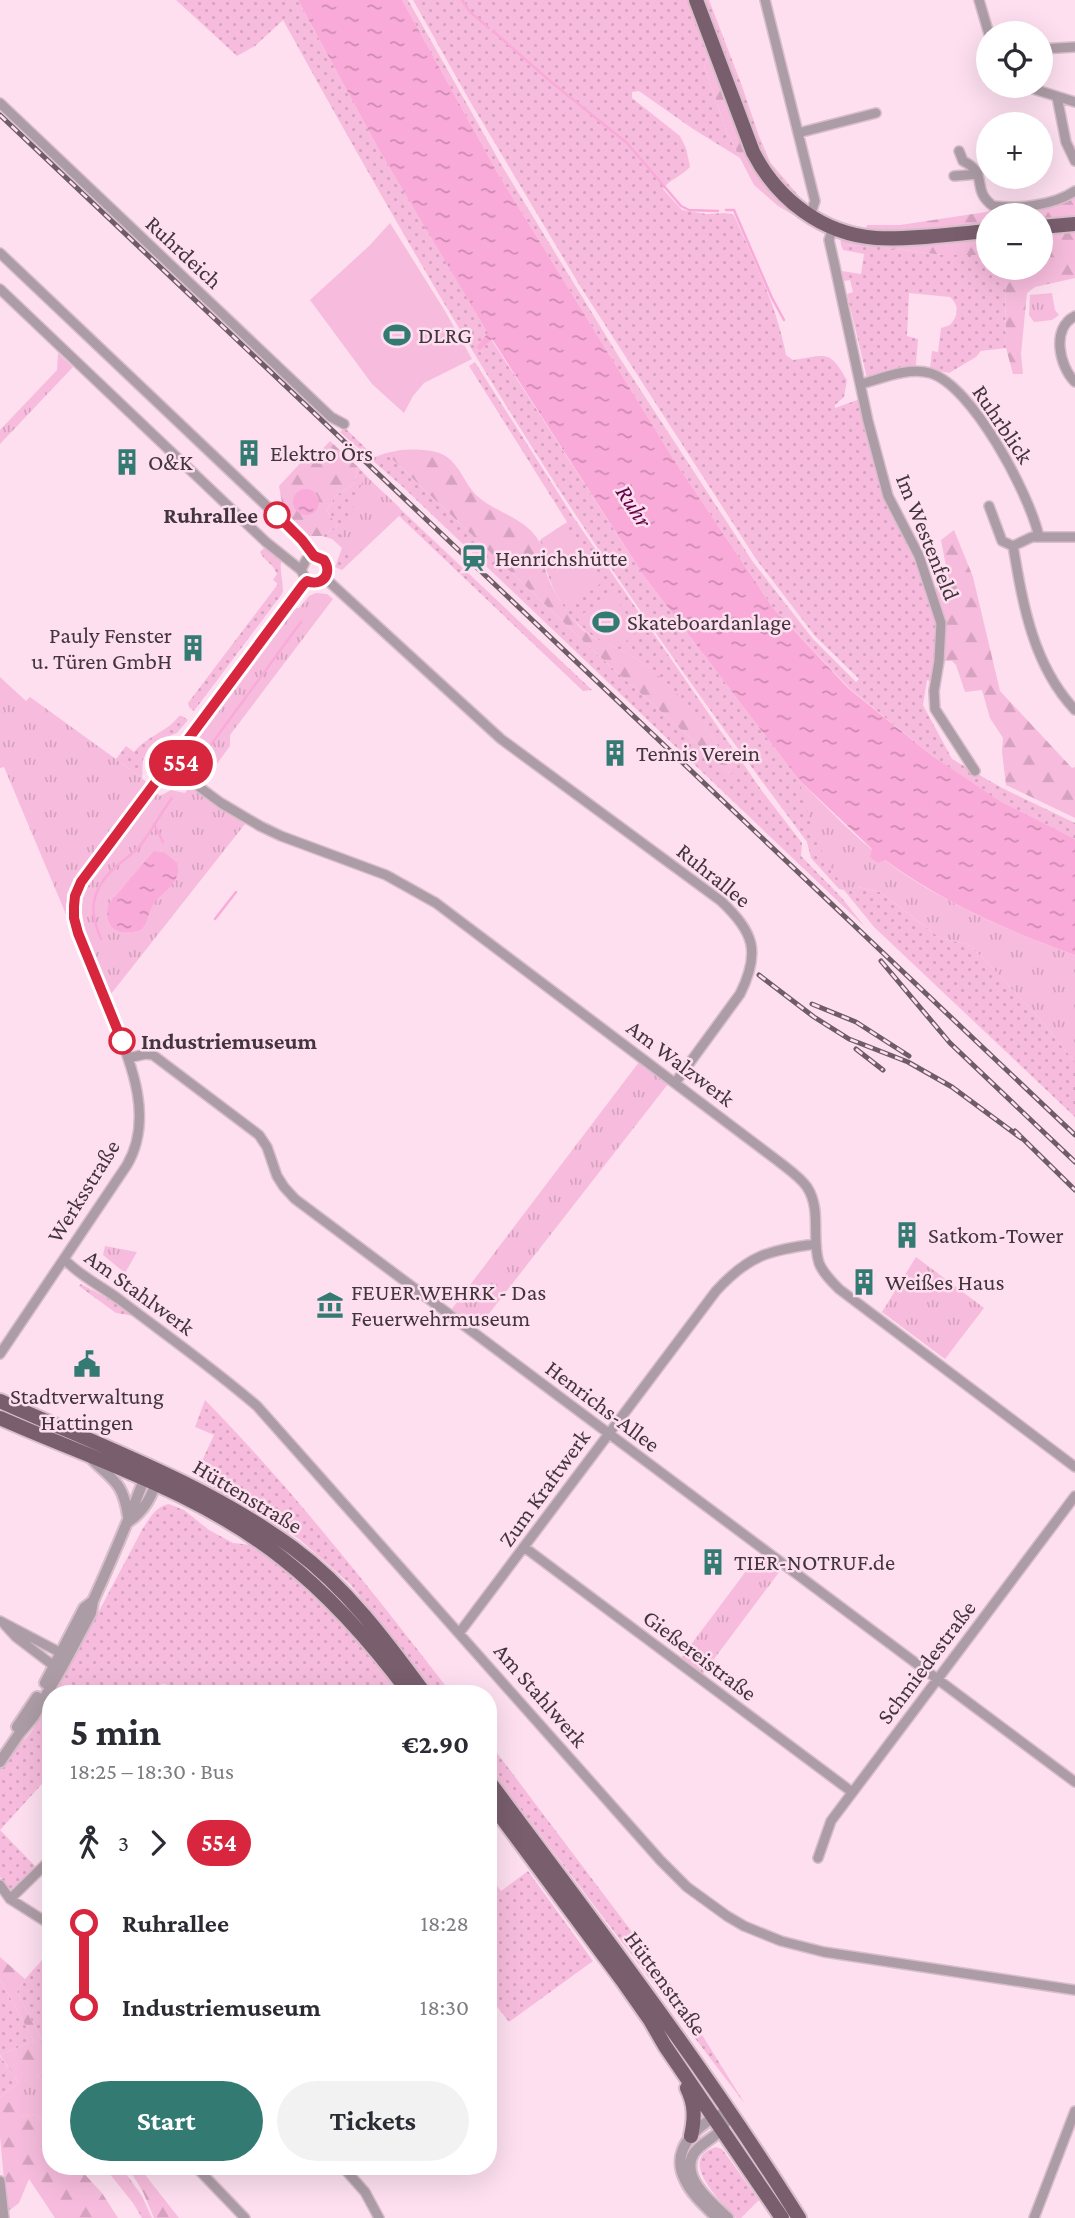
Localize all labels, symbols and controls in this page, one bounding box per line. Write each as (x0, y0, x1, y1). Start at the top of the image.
map controls (976, 21, 1053, 280)
button: locate (976, 21, 1053, 98)
button: + (976, 112, 1053, 189)
button: − (976, 203, 1053, 280)
street label: Ruhrdeich (140, 210, 228, 294)
sports icon: DLRG (382, 320, 412, 350)
place label: DLRG (418, 322, 472, 348)
street label: Ruhrblick (967, 380, 1039, 468)
building icon: Elektro Örs (234, 438, 264, 468)
place label: Elektro Örs (270, 440, 373, 466)
building icon: O&K (112, 447, 142, 477)
place label: O&K (148, 449, 193, 475)
street label: Im Westenfeld (891, 470, 965, 604)
water label: Ruhr (611, 480, 658, 532)
place label: Ruhrallee (163, 502, 258, 528)
marker: Ruhrallee (264, 502, 290, 528)
station icon: Henrichshütte (459, 543, 489, 573)
place label: Henrichshütte (495, 545, 627, 571)
sports icon: Skateboardanlage (591, 607, 621, 637)
place label: Skateboardanlage (627, 609, 791, 635)
place label: Pauly Fenster u. Türen GmbH (31, 622, 172, 674)
building icon: Pauly Fenster u. Türen GmbH (178, 633, 208, 663)
building icon: Tennis Verein (600, 738, 630, 768)
line badge: 554 (141, 740, 221, 786)
place label: Tennis Verein (636, 740, 760, 766)
text: 554 (163, 749, 199, 776)
street label: Ruhrallee (672, 837, 756, 913)
street label: Am Walzwerk (622, 1014, 740, 1112)
marker: Industriemuseum (109, 1028, 135, 1054)
place label: Industriemuseum (141, 1028, 317, 1054)
street label: Werksstraße (41, 1135, 125, 1247)
building icon: Satkom-Tower (892, 1220, 922, 1250)
place label: Satkom-Tower (928, 1222, 1064, 1248)
street label: Am Stahlwerk (80, 1244, 200, 1340)
building icon: Weißes Haus (849, 1267, 879, 1297)
place label: Weißes Haus (885, 1269, 1005, 1295)
place label: FEUER.WEHRK - Das Feuerwehrmuseum (351, 1279, 546, 1331)
museum icon: FEUER.WEHRK - Das Feuerwehrmuseum (315, 1290, 345, 1320)
public building icon: Stadtverwaltung Hattingen (72, 1349, 102, 1379)
street label: Henrichs-Allee (541, 1355, 665, 1457)
place label: Stadtverwaltung Hattingen (10, 1383, 164, 1435)
street label: Zum Kraftwerk (493, 1424, 595, 1552)
street label: Hüttenstraße (189, 1453, 307, 1539)
building icon: TIER-NOTRUF.de (698, 1547, 728, 1577)
place label: TIER-NOTRUF.de (734, 1549, 895, 1575)
street label: Schmiedestraße (871, 1595, 981, 1729)
street label: Gießereistraße (638, 1604, 762, 1706)
street label: Am Stahlwerk (489, 1638, 593, 1752)
text: 5 min (70, 1711, 161, 1753)
text: €2.90 (402, 1730, 469, 1759)
text: 18:25 – 18:30 · Bus (70, 1758, 234, 1784)
icon: walk (70, 1824, 108, 1862)
icon: forward (139, 1824, 177, 1862)
text: 554 (201, 1829, 237, 1856)
text: 3 (118, 1830, 129, 1856)
text: Ruhrallee (122, 1909, 229, 1938)
text: 18:28 (420, 1910, 469, 1936)
street label: Hüttenstraße (619, 1926, 713, 2040)
text: Industriemuseum (122, 1993, 321, 2022)
text: 18:30 (420, 1994, 469, 2020)
button: Start (70, 2081, 263, 2161)
button: Tickets (277, 2081, 469, 2161)

